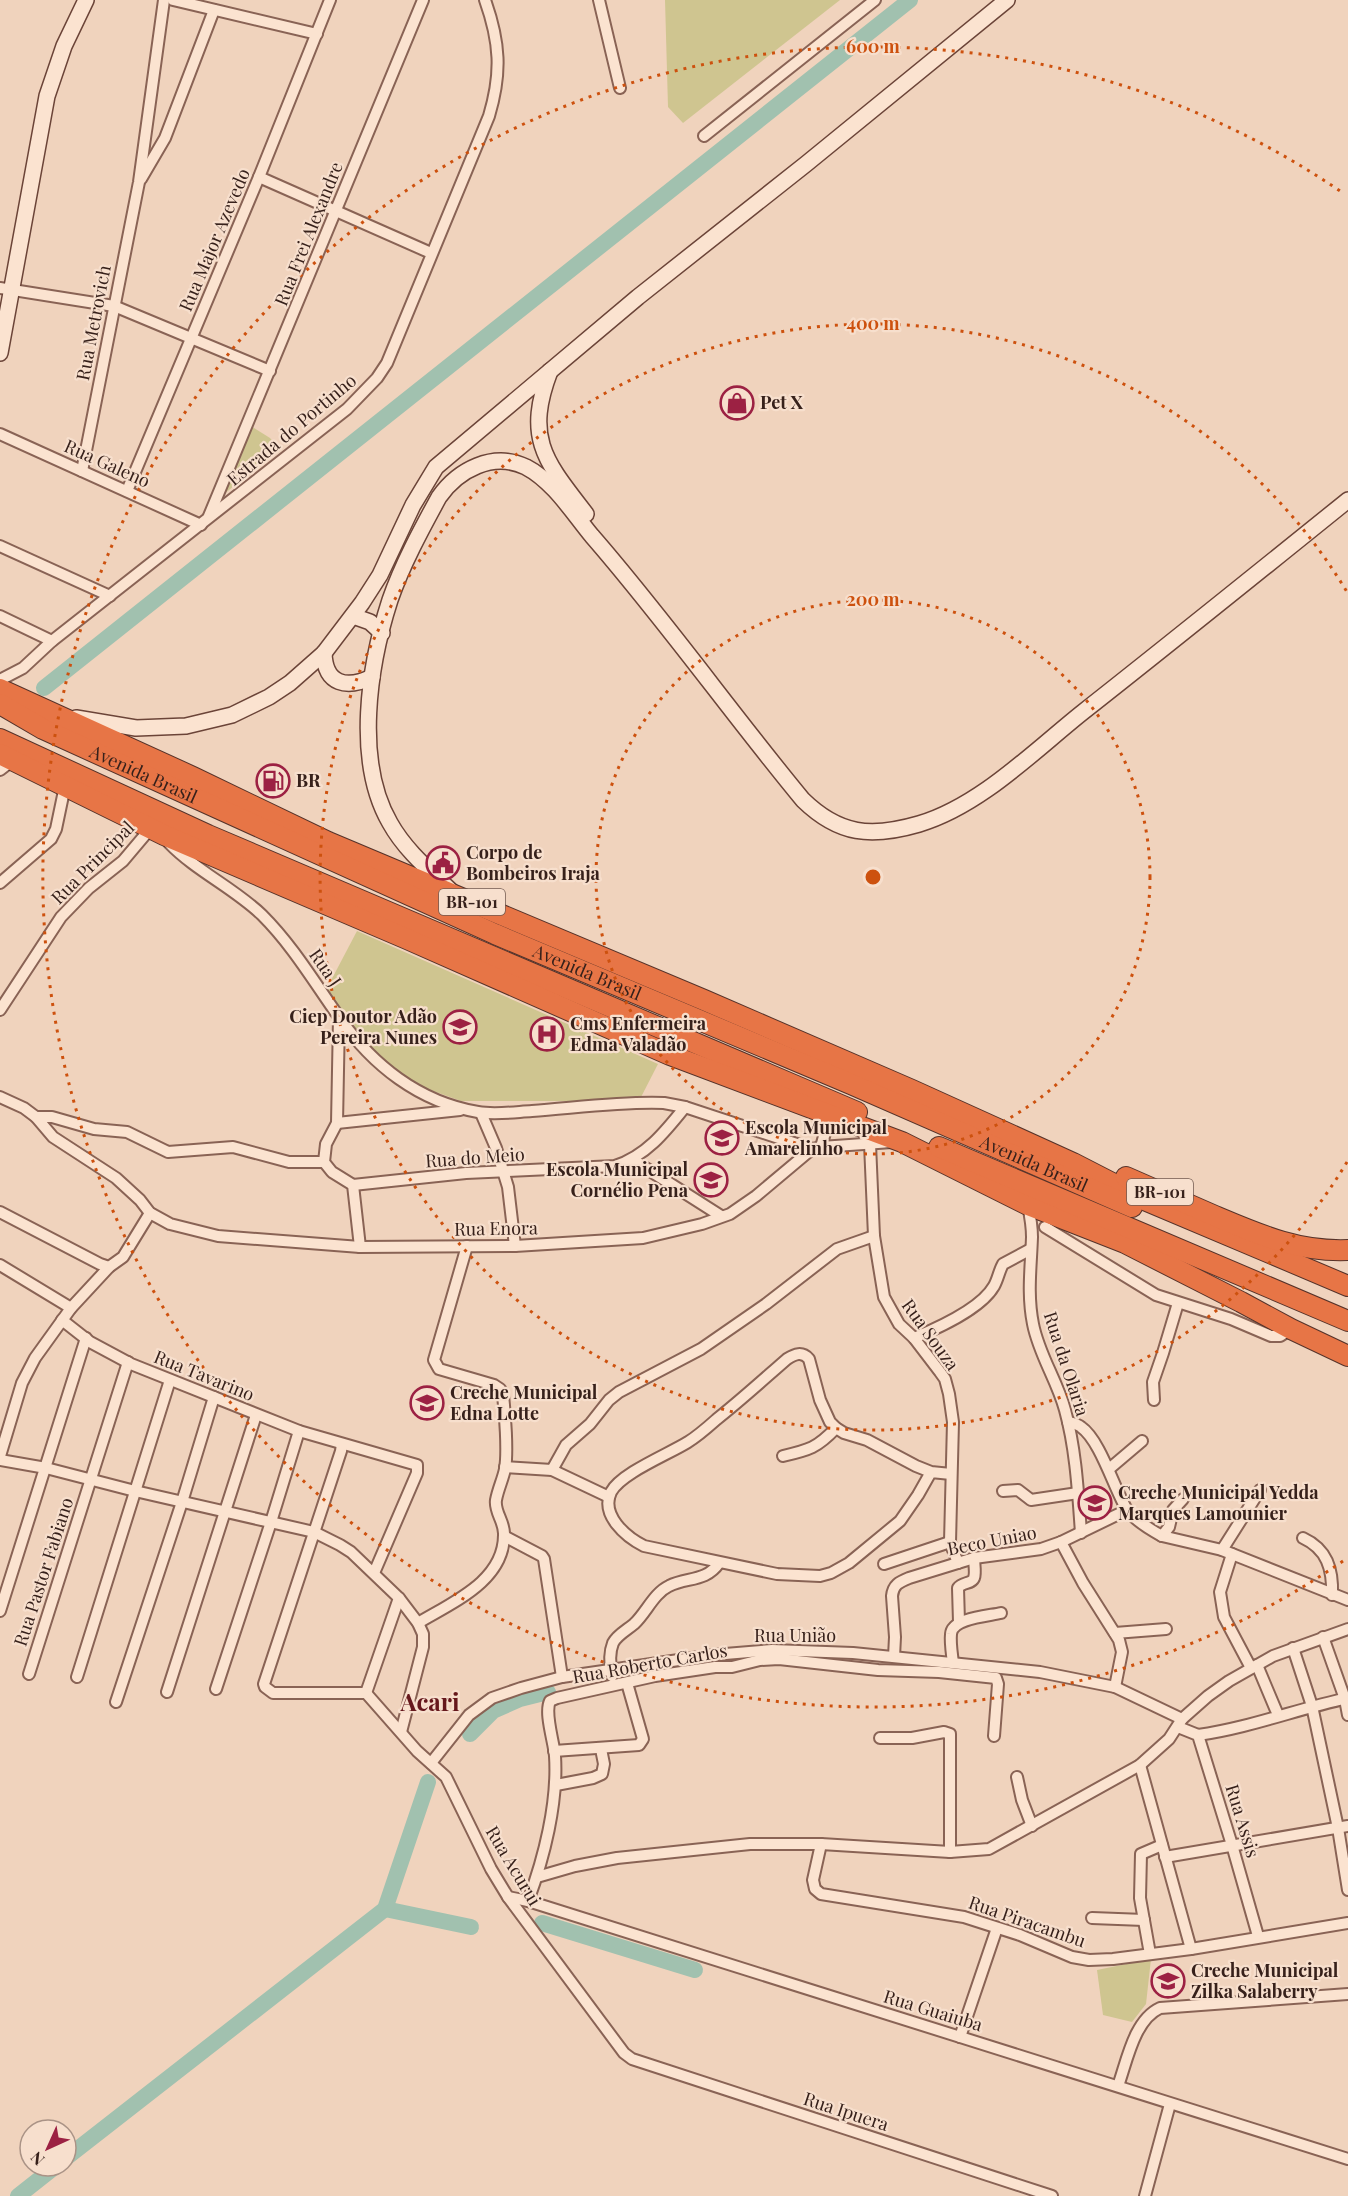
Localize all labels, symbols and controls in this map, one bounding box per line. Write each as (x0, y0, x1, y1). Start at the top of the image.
text: 600 m (846, 34, 901, 58)
street label: Rua Frei Alexandre (268, 158, 348, 309)
street label: Rua Major Azevedo (173, 164, 255, 315)
street label: Rua Metrovich (70, 263, 116, 383)
text: 400 m (846, 311, 900, 335)
street label: Estrada do Portinho (222, 368, 361, 490)
shop icon: Pet X (719, 385, 755, 421)
place label: Pet X (760, 390, 803, 414)
street label: Rua Galeno (61, 433, 154, 493)
text: 200 m (846, 587, 900, 611)
street label: Avenida Brasil (85, 738, 201, 808)
fuel station icon: BR (255, 763, 291, 799)
place label: BR (296, 768, 321, 792)
street label: Rua Principal (45, 815, 139, 909)
place label: Corpo de Bombeiros Iraja (466, 840, 601, 885)
public building icon: Corpo de Bombeiros Iraja (425, 845, 461, 881)
centre of rings (863, 867, 883, 887)
road number: BR-101 (439, 889, 505, 915)
street label: Avenida Brasil (529, 938, 645, 1005)
street label: Rua J (304, 944, 348, 991)
place label: Ciep Doutor Adão Pereira Nunes (289, 1004, 437, 1049)
school or university icon: Ciep Doutor Adão Pereira Nunes (442, 1009, 478, 1045)
place label: Cms Enfermeira Edma Valadão (570, 1011, 707, 1056)
hospital icon: Cms Enfermeira Edma Valadão (529, 1016, 565, 1052)
place label: Escola Municipal Amarelinho (744, 1115, 887, 1160)
school or university icon: Escola Municipal Amarelinho (704, 1120, 740, 1156)
street label: Avenida Brasil (976, 1129, 1092, 1197)
street label: Rua do Meio (424, 1142, 526, 1172)
place label: Escola Municipal Cornélio Pena (546, 1157, 689, 1202)
school or university icon: Escola Municipal Cornélio Pena (693, 1162, 729, 1198)
road number: BR-101 (1127, 1179, 1193, 1205)
street label: Rua Enora (454, 1215, 538, 1241)
street label: Rua Souza (897, 1294, 965, 1375)
street label: Rua da Olaria (1039, 1308, 1095, 1419)
street label: Rua Tavarino (151, 1344, 258, 1406)
place label: Creche Municipal Edna Lotte (450, 1380, 598, 1425)
school or university icon: Creche Municipal Edna Lotte (409, 1385, 445, 1421)
place label: Creche Municipal Yedda Marques Lamounier (1118, 1480, 1319, 1525)
school or university icon: Creche Municipal Yedda Marques Lamounier (1077, 1485, 1113, 1521)
street label: Rua Pastor Fabiano (8, 1494, 78, 1649)
street label: Beco Uniao (945, 1520, 1039, 1560)
street label: Rua União (754, 1623, 836, 1647)
street label: Rua Roberto Carlos (571, 1638, 729, 1688)
district label: Acari (399, 1685, 460, 1717)
street label: Rua Assis (1220, 1781, 1265, 1860)
street label: Rua Acurui (481, 1821, 547, 1910)
street label: Rua Piracambu (966, 1890, 1090, 1953)
place label: Creche Municipal Zilka Salaberry (1191, 1958, 1339, 2003)
school or university icon: Creche Municipal Zilka Salaberry (1150, 1963, 1186, 1999)
street label: Rua Guaiuba (881, 1984, 986, 2036)
street label: Rua Ipuera (801, 2086, 892, 2136)
north arrow (18, 2118, 78, 2178)
text: N (25, 2147, 49, 2170)

